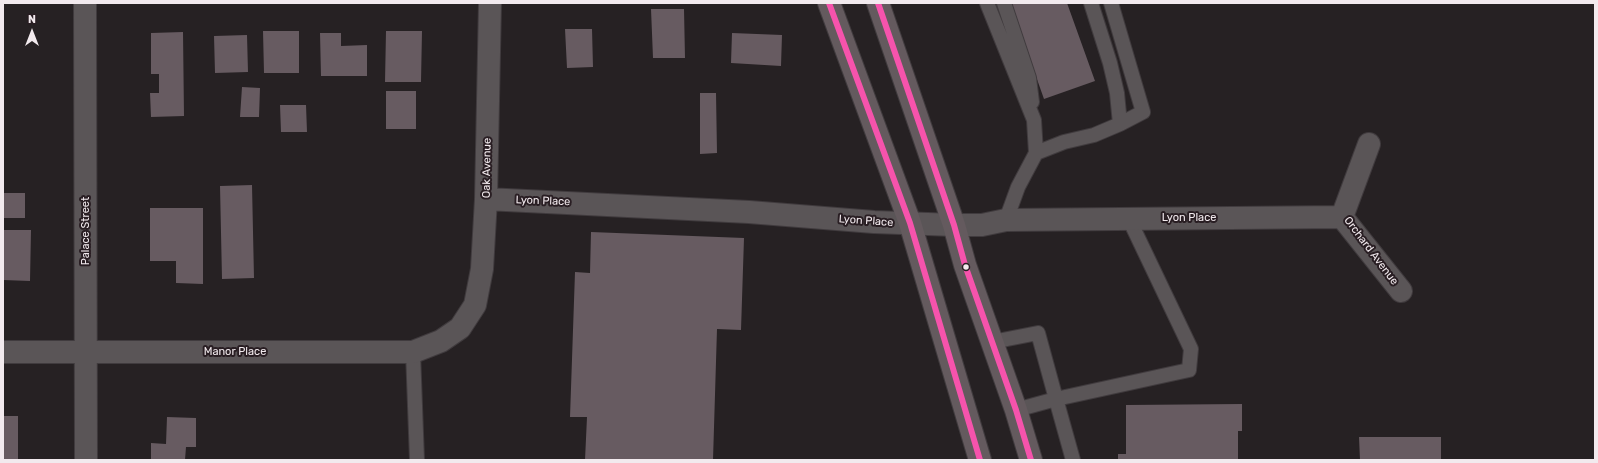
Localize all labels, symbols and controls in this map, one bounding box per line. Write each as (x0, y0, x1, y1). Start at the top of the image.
north arrow (12, 12, 52, 52)
text: N (28, 13, 36, 26)
street label: Oak Avenue (480, 138, 494, 198)
street label: Lyon Place (515, 193, 571, 209)
street label: Palace Street (79, 197, 93, 265)
street label: Lyon Place (1162, 211, 1216, 225)
street label: Lyon Place (838, 213, 894, 229)
street label: Orchard Avenue (1341, 214, 1401, 288)
unlabelled marker (961, 262, 971, 272)
street label: Manor Place (204, 345, 266, 359)

